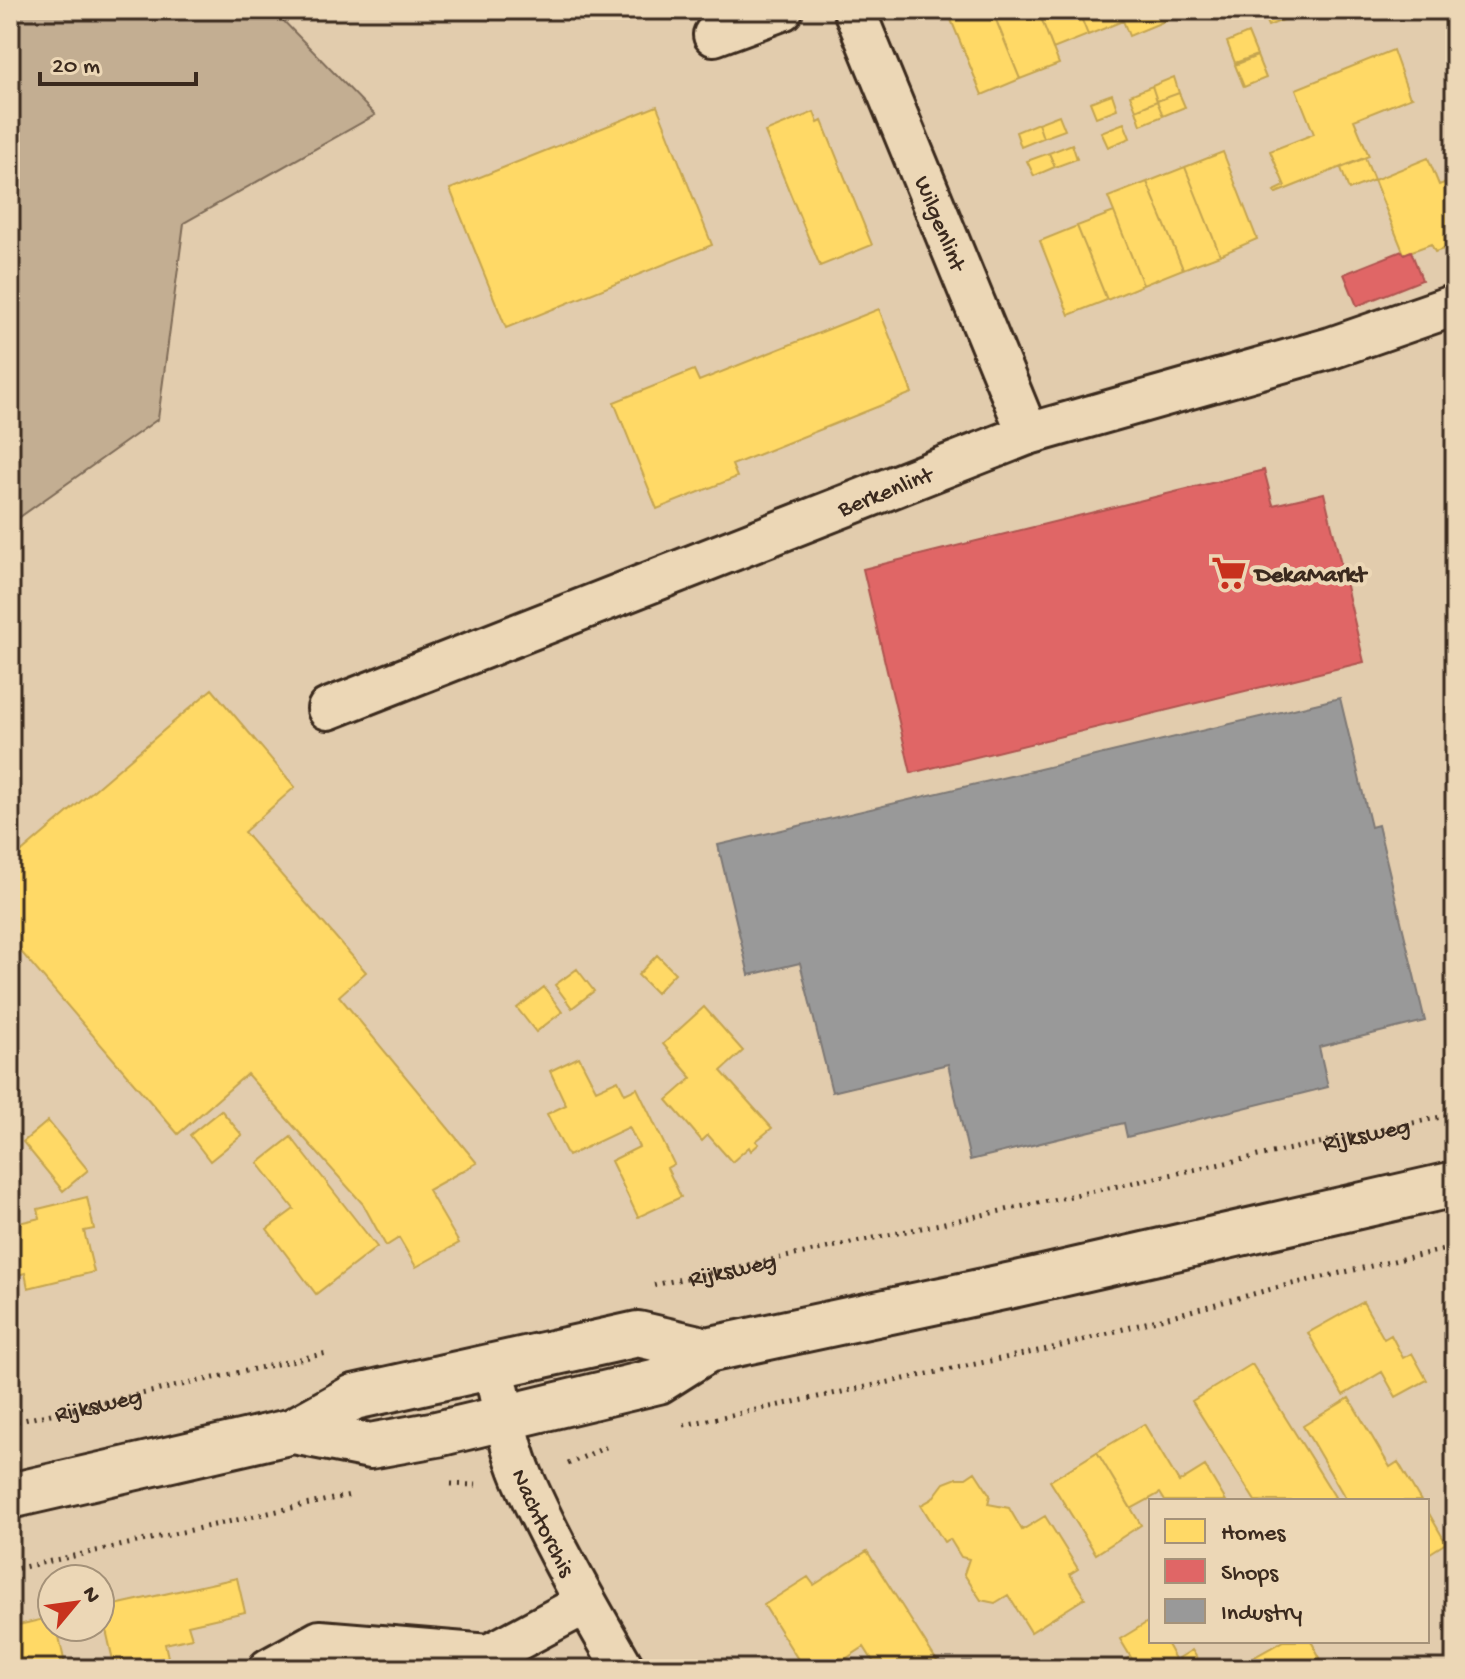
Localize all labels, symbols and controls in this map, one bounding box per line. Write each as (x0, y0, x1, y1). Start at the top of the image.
scale bar (40, 36, 196, 86)
text: 20 m (52, 53, 100, 82)
street label: Wilgenlint (906, 172, 971, 278)
street label: Berkenlint (833, 461, 939, 526)
supermarket icon: DekaMarkt (1210, 554, 1248, 592)
place label: DekaMarkt (1253, 562, 1368, 591)
street label: Rijksweg (1320, 1113, 1413, 1160)
street label: Rijksweg (686, 1248, 779, 1295)
street label: Rijksweg (52, 1383, 145, 1431)
street label: Nachtorchis (503, 1465, 580, 1583)
legend (1149, 1499, 1429, 1643)
text: Homes (1221, 1520, 1287, 1549)
text: Shops (1221, 1560, 1279, 1589)
north arrow (36, 1563, 116, 1643)
text: N (75, 1583, 105, 1608)
text: Industry (1221, 1600, 1303, 1629)

